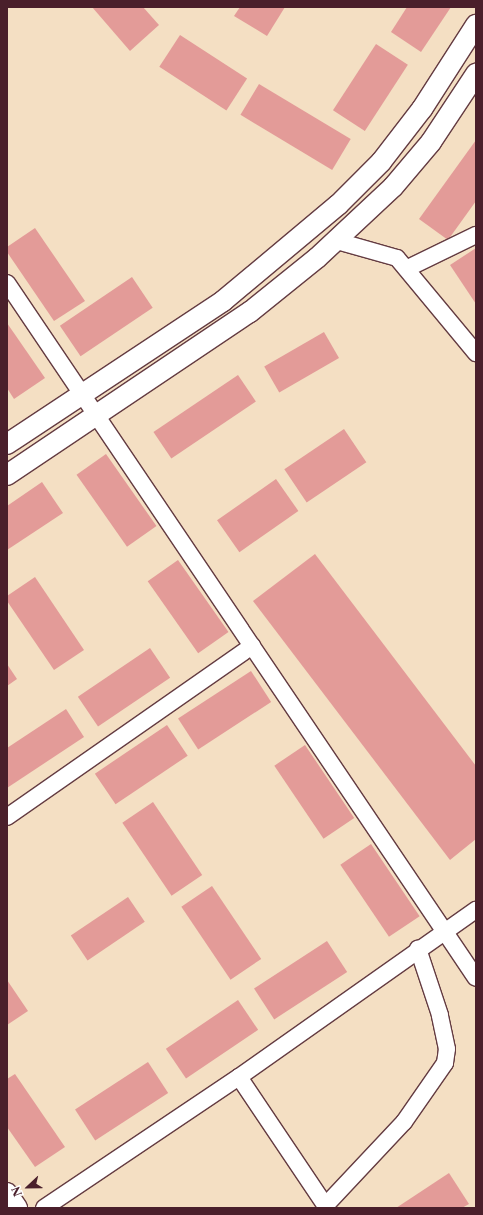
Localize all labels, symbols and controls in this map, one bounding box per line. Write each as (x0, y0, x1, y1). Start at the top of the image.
north arrow (8, 1167, 48, 1207)
text: N (9, 1184, 25, 1199)

